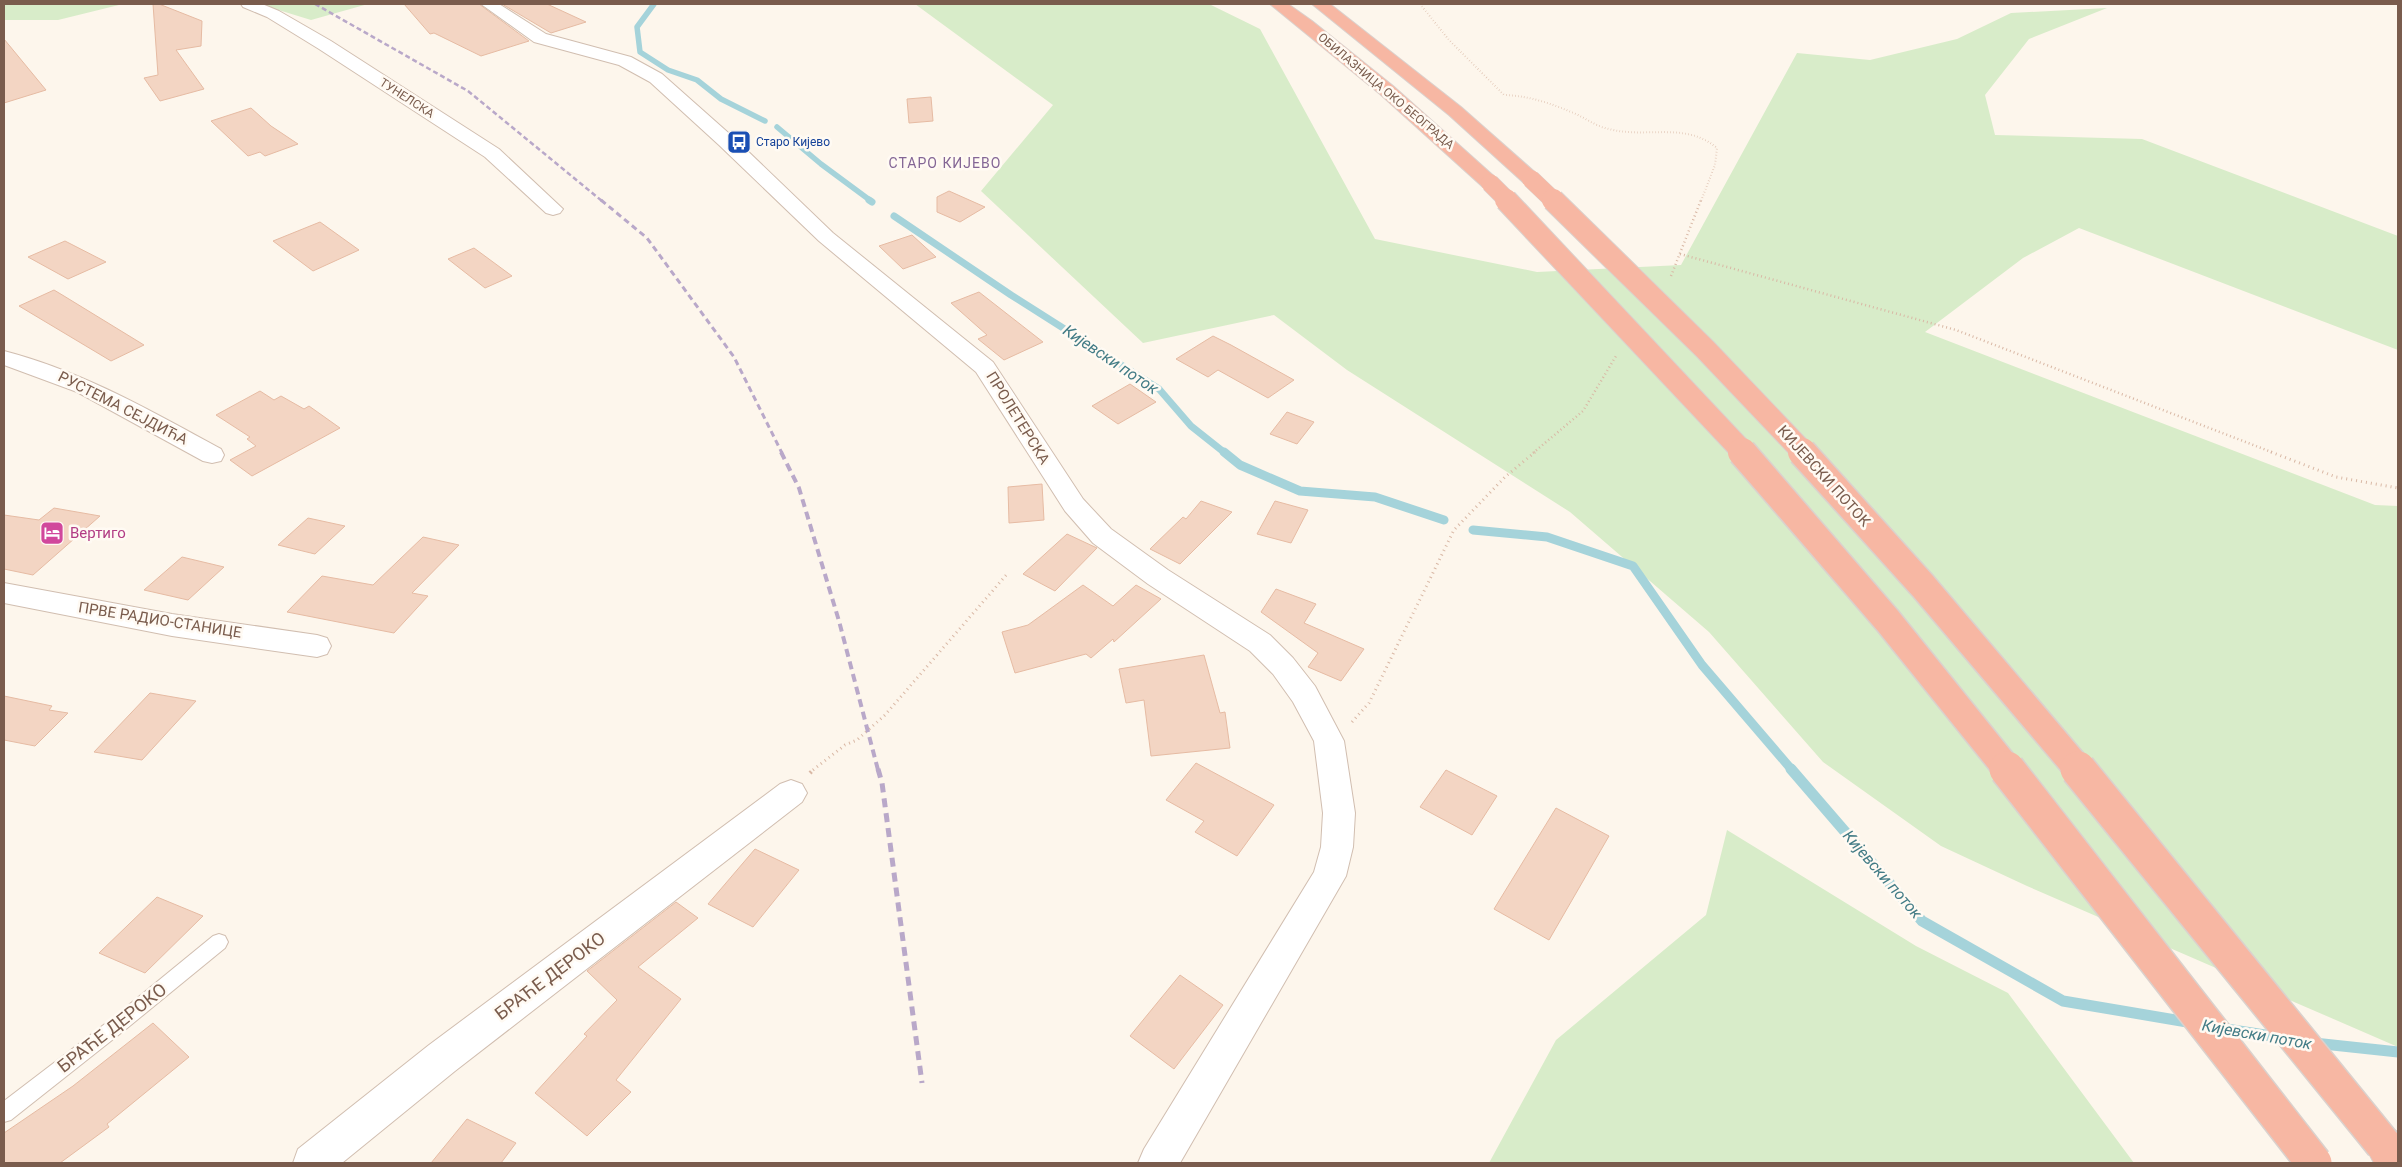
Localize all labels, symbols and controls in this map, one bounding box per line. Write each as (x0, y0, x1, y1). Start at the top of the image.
street label: ОБИЛАЗНИЦА ОКО БЕОГРАДА (1315, 30, 1457, 152)
street label: ТУНЕЛСКА (377, 75, 437, 121)
bus stop icon: Старо Кијево (726, 129, 752, 155)
place label: Старо Кијево (756, 135, 830, 149)
district label: СТАРО КИЈЕВО (889, 155, 1001, 171)
water label: Кијевски поток (1059, 321, 1163, 399)
street label: РУСТЕМА СЕЈДИЋА (55, 368, 191, 449)
street label: ПРОЛЕТЕРСКА (982, 368, 1054, 468)
street label: КИЈЕВСКИ ПОТОК (1774, 422, 1874, 531)
hotel icon: Вертиго (39, 520, 65, 546)
place label: Вертиго (70, 524, 126, 542)
street label: ПРВЕ РАДИО-СТАНИЦЕ (77, 598, 243, 642)
water label: Кијевски поток (1839, 826, 1927, 923)
street label: БРАЋЕ ДЕРОКО (490, 927, 609, 1024)
street label: БРАЋЕ ДЕРОКО (53, 979, 170, 1077)
water label: Кијевски поток (2201, 1015, 2314, 1054)

